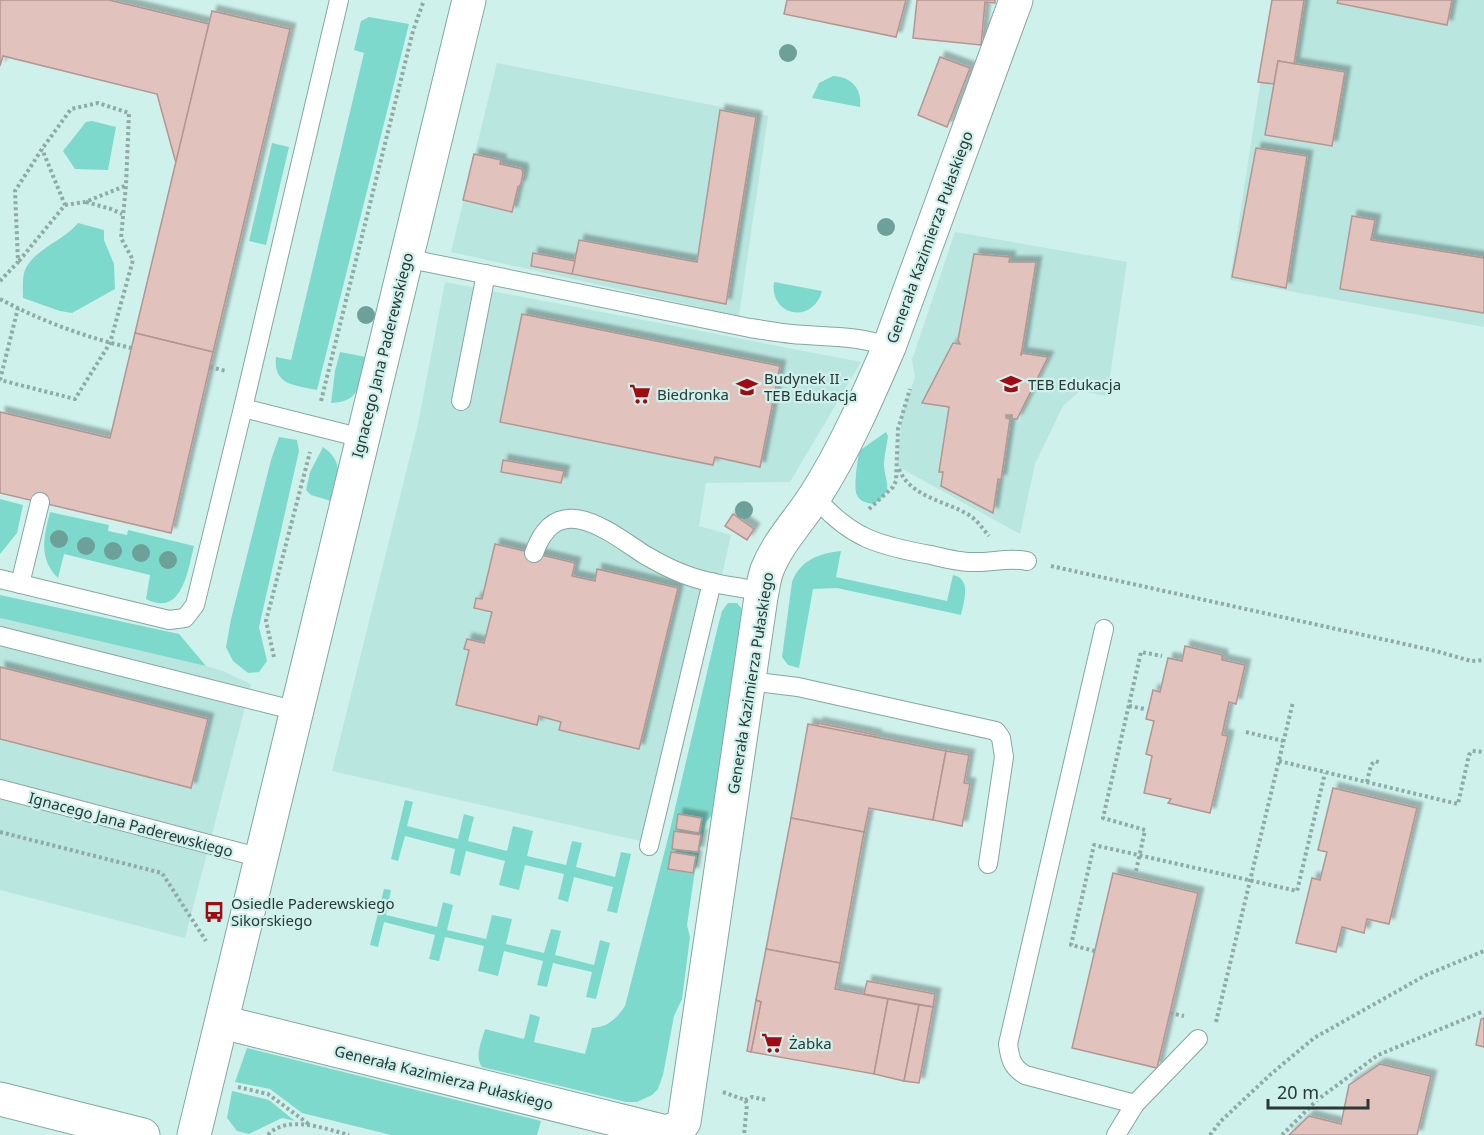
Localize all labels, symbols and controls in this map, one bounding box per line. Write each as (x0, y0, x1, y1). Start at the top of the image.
street label: Generała Kazimierza Pułaskiego (881, 128, 977, 346)
street label: Ignacego Jana Paderewskiego (347, 250, 417, 460)
place label: Budynek II - TEB Edukacja (764, 368, 857, 405)
school or university icon: TEB Edukacja (999, 372, 1023, 396)
place label: TEB Edukacja (1028, 374, 1121, 394)
school or university icon: Budynek II - TEB Edukacja (735, 375, 759, 399)
supermarket icon: Biedronka (628, 382, 652, 406)
place label: Biedronka (657, 384, 729, 404)
street label: Generała Kazimierza Pułaskiego (723, 571, 777, 795)
street label: Ignacego Jana Paderewskiego (27, 787, 235, 861)
place label: Osiedle Paderewskiego Sikorskiego (231, 893, 395, 930)
bus stop icon: Osiedle Paderewskiego Sikorskiego (202, 900, 226, 924)
supermarket icon: Żabka (760, 1031, 784, 1055)
place label: Żabka (789, 1033, 832, 1053)
street label: Generała Kazimierza Pułaskiego (333, 1040, 555, 1114)
scale bar (1268, 1072, 1368, 1110)
text: 20 m (1277, 1080, 1319, 1104)

